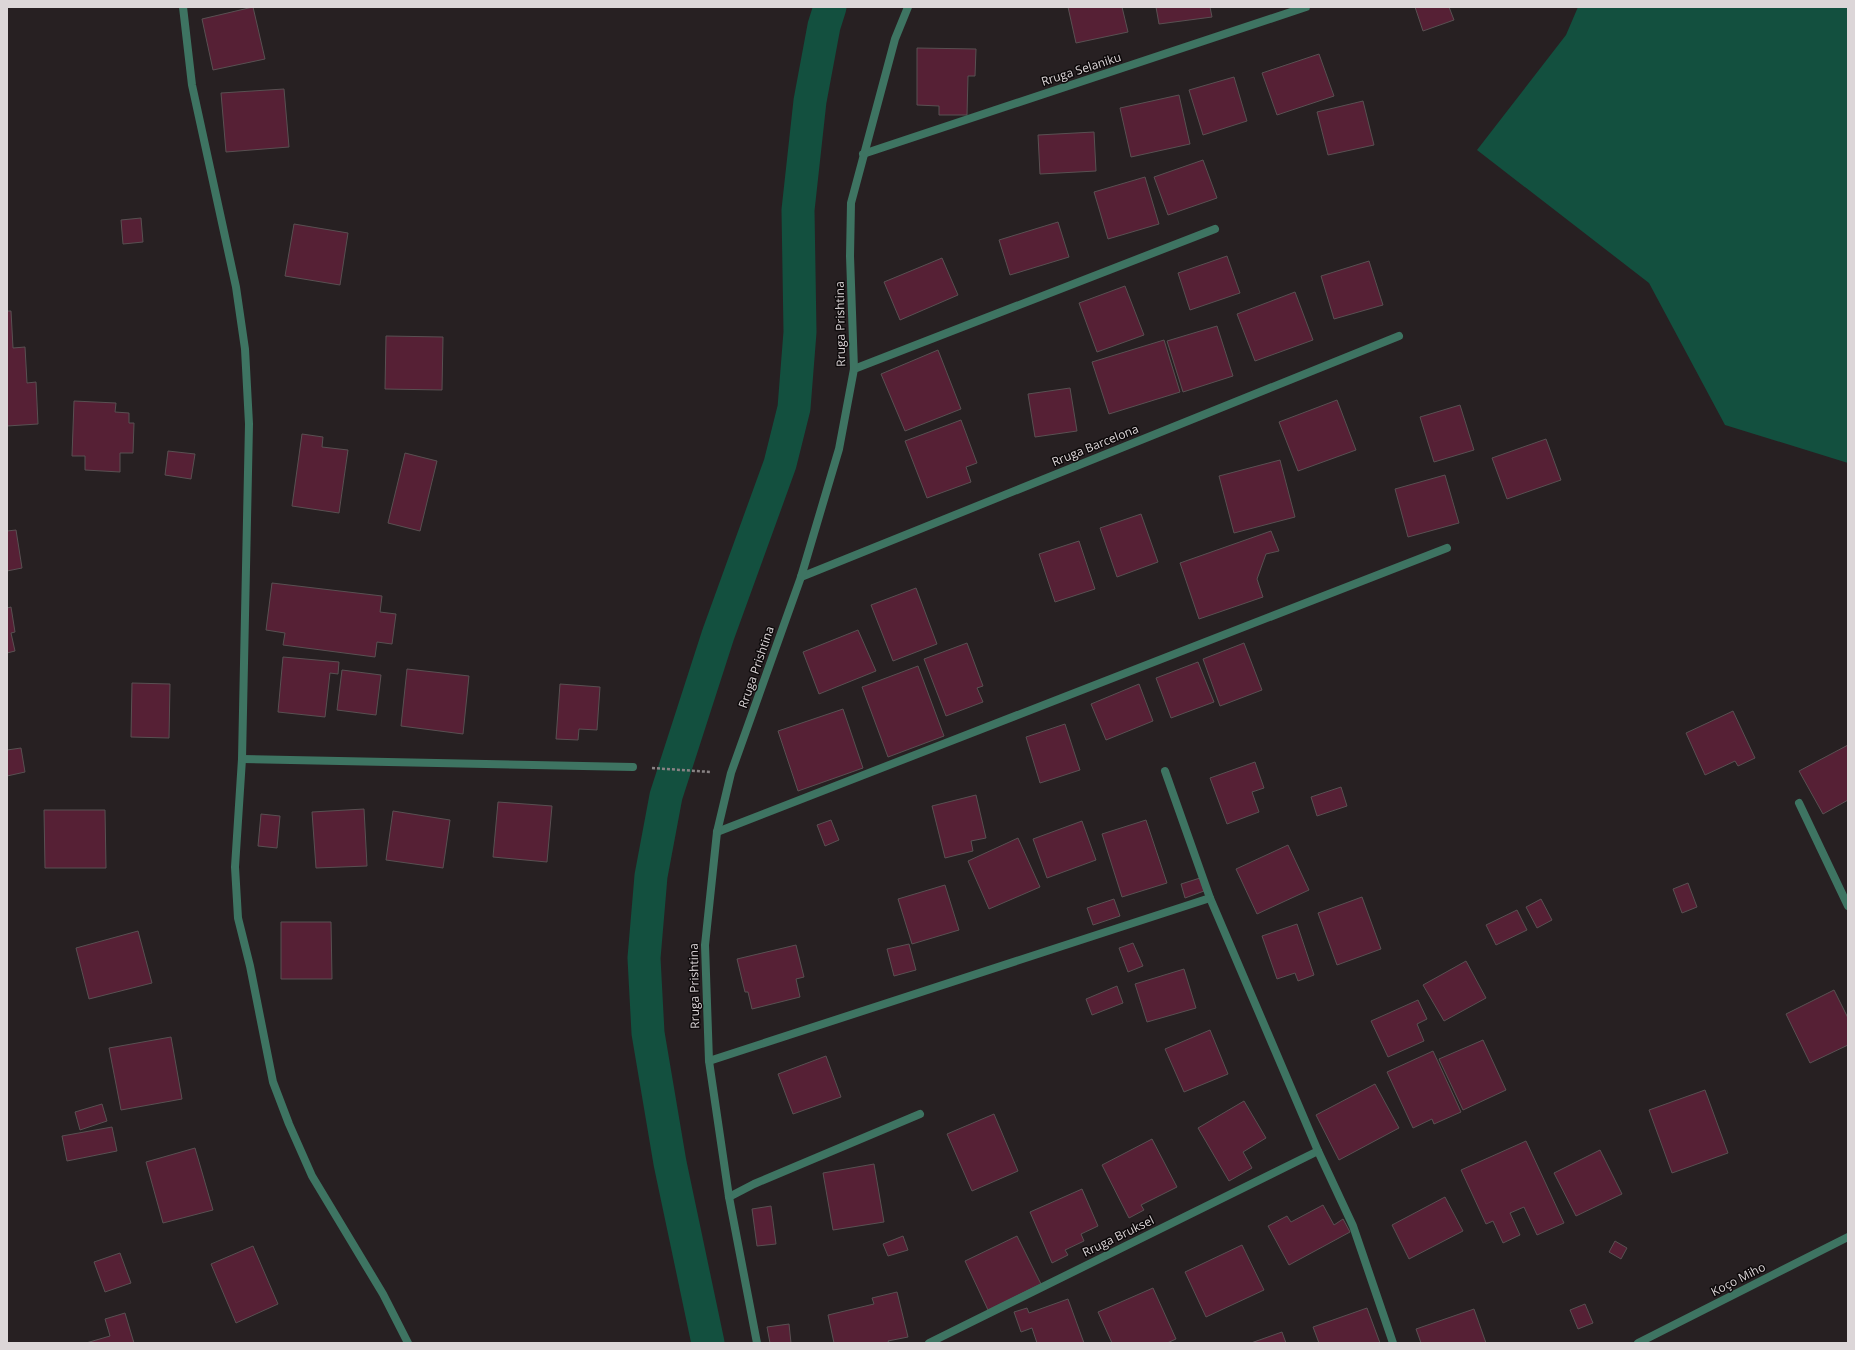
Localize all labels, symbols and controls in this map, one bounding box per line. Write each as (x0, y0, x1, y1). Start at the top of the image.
street label: Rruga Selaniku (1039, 48, 1123, 90)
street label: Rruga Prishtina (831, 281, 849, 367)
street label: Rruga Barcelona (1049, 420, 1141, 470)
street label: Rruga Prishtina (734, 624, 778, 710)
street label: Rruga Prishtina (685, 943, 703, 1029)
street label: Rruga Bruksel (1079, 1211, 1157, 1261)
street label: Koço Miho (1708, 1258, 1768, 1300)

